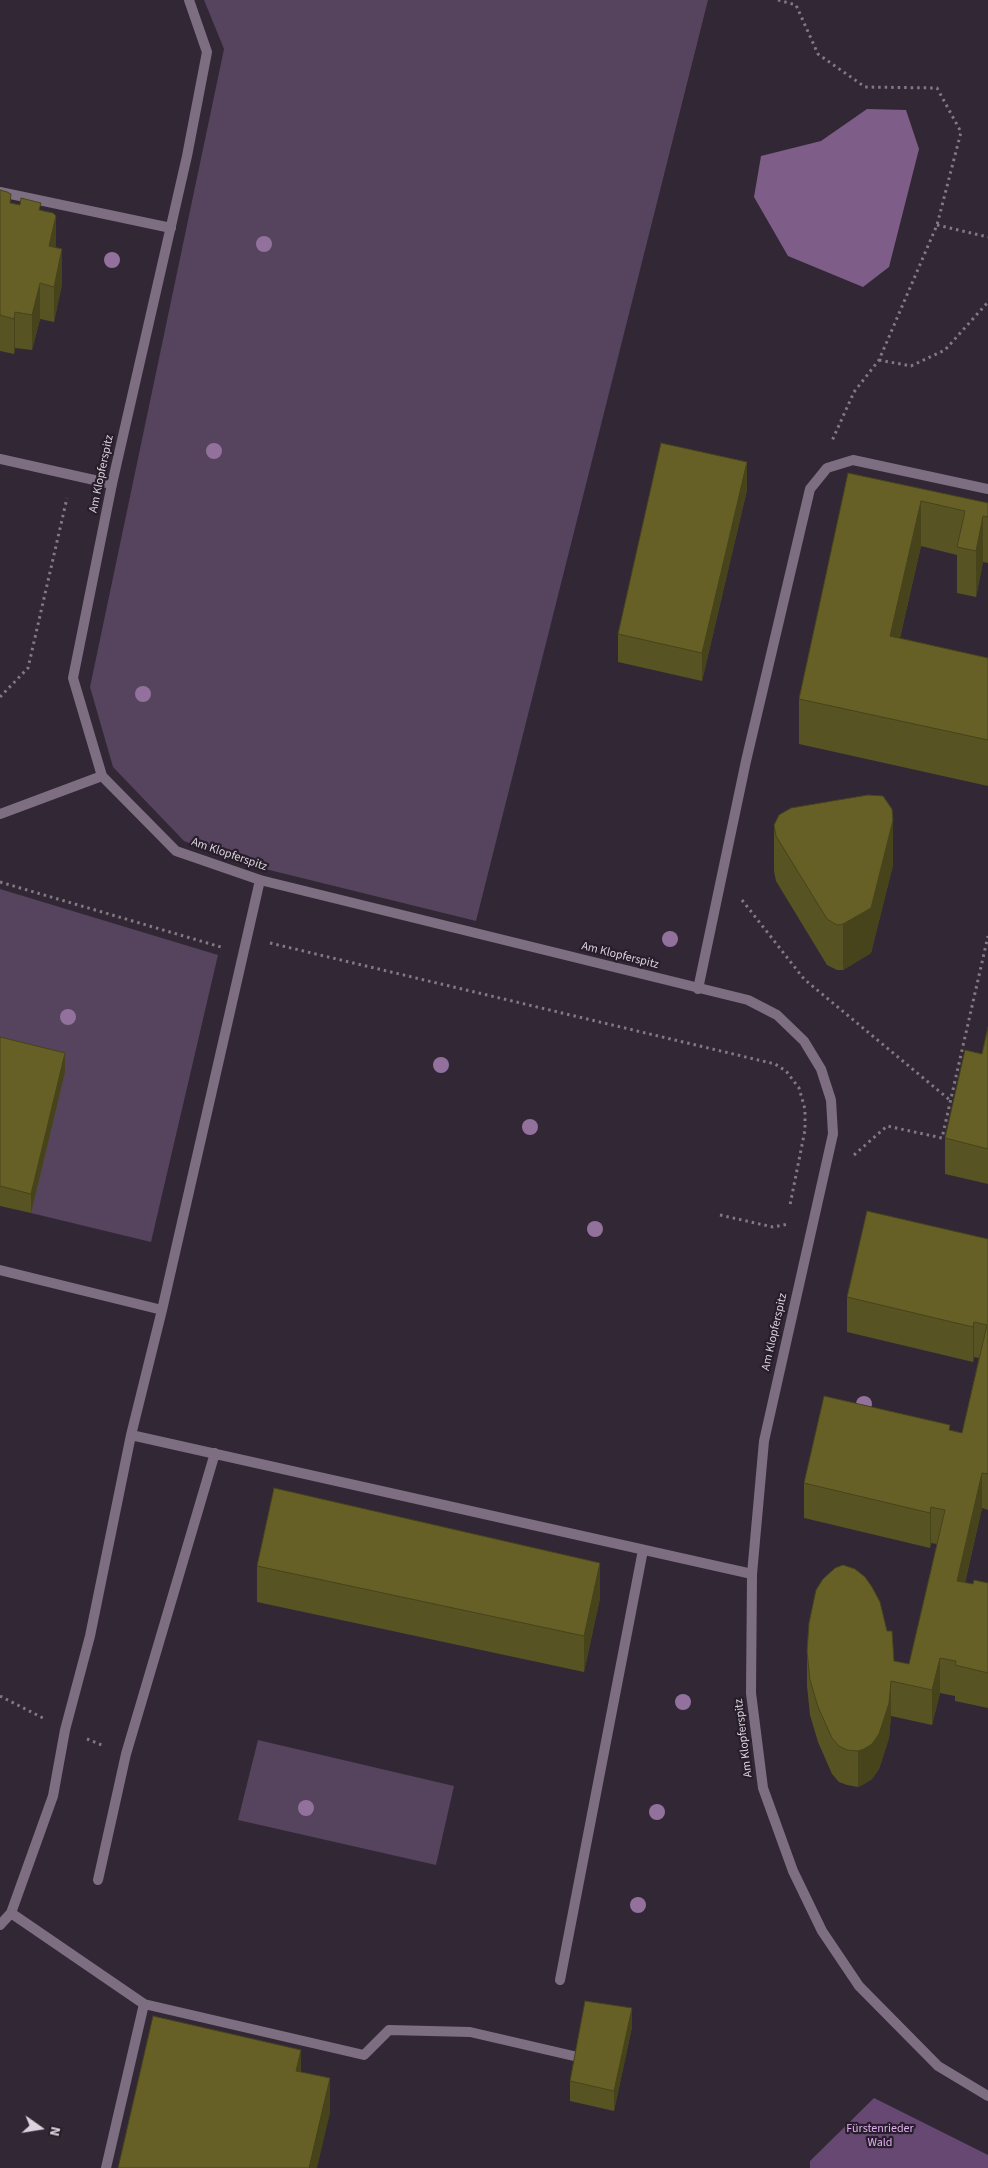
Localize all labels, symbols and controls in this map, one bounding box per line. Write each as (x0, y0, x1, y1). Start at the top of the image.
street label: Am Klopferspitz (87, 434, 117, 514)
street label: Am Klopferspitz (189, 835, 269, 875)
street label: Am Klopferspitz (580, 939, 660, 973)
street label: Am Klopferspitz (759, 1292, 791, 1372)
street label: Am Klopferspitz (732, 1698, 756, 1778)
north arrow (15, 2103, 65, 2153)
park label: Fürstenrieder Wald (846, 2122, 914, 2150)
text: N (44, 2125, 65, 2138)

